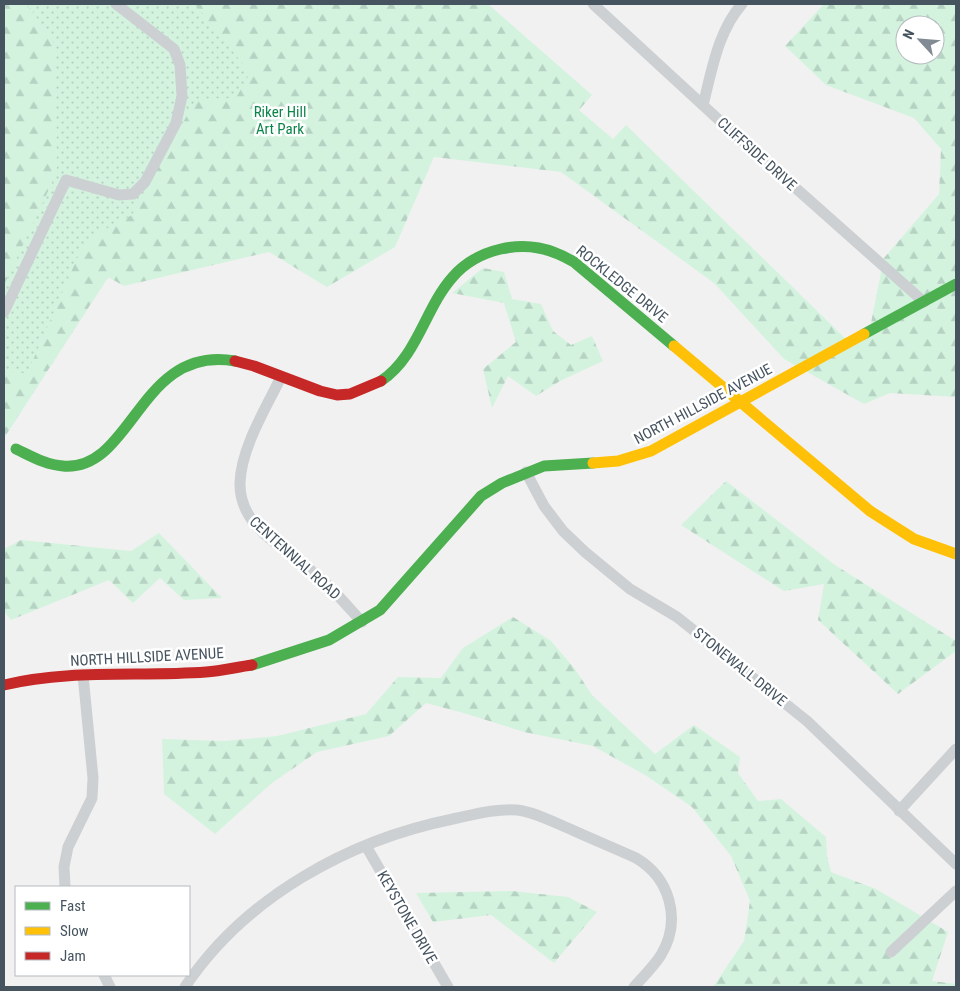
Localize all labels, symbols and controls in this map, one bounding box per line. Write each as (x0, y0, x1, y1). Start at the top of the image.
north arrow (895, 15, 945, 65)
text: N (899, 27, 917, 42)
park label: Riker Hill Art Park (254, 103, 306, 138)
street label: CLIFFSIDE DRIVE (713, 114, 801, 194)
street label: ROCKLEDGE DRIVE (573, 242, 671, 326)
street label: NORTH HILLSIDE AVENUE (631, 360, 775, 448)
street label: CENTENNIAL ROAD (246, 512, 344, 604)
street label: STONEWALL DRIVE (690, 624, 790, 710)
street label: NORTH HILLSIDE AVENUE (70, 644, 224, 670)
street label: KEYSTONE DRIVE (373, 867, 441, 967)
legend (15, 886, 190, 976)
text: Fast (60, 897, 85, 915)
text: Slow (60, 922, 89, 940)
text: Jam (60, 947, 86, 965)

